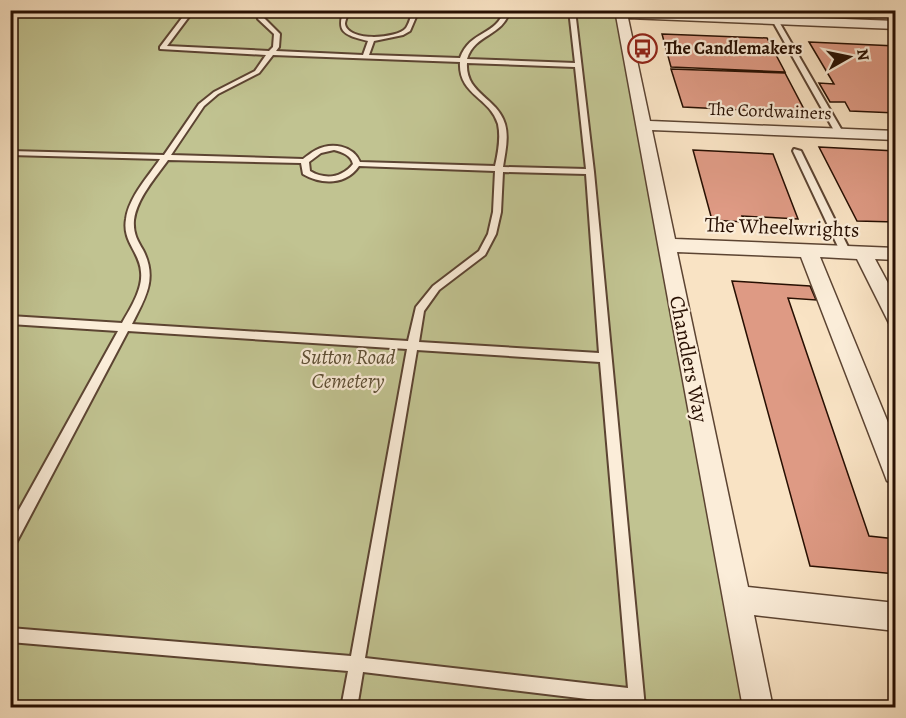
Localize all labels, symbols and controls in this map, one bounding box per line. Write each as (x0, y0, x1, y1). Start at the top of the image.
north arrow (819, 27, 879, 87)
bus stop icon: The Candlemakers (627, 32, 659, 64)
place label: The Candlemakers (664, 36, 802, 60)
text: N (851, 47, 875, 63)
street label: The Cordwainers (708, 97, 832, 125)
street label: The Wheelwrights (704, 210, 860, 244)
street label: Chandlers Way (663, 293, 715, 425)
park label: Sutton Road Cemetery (301, 343, 396, 395)

